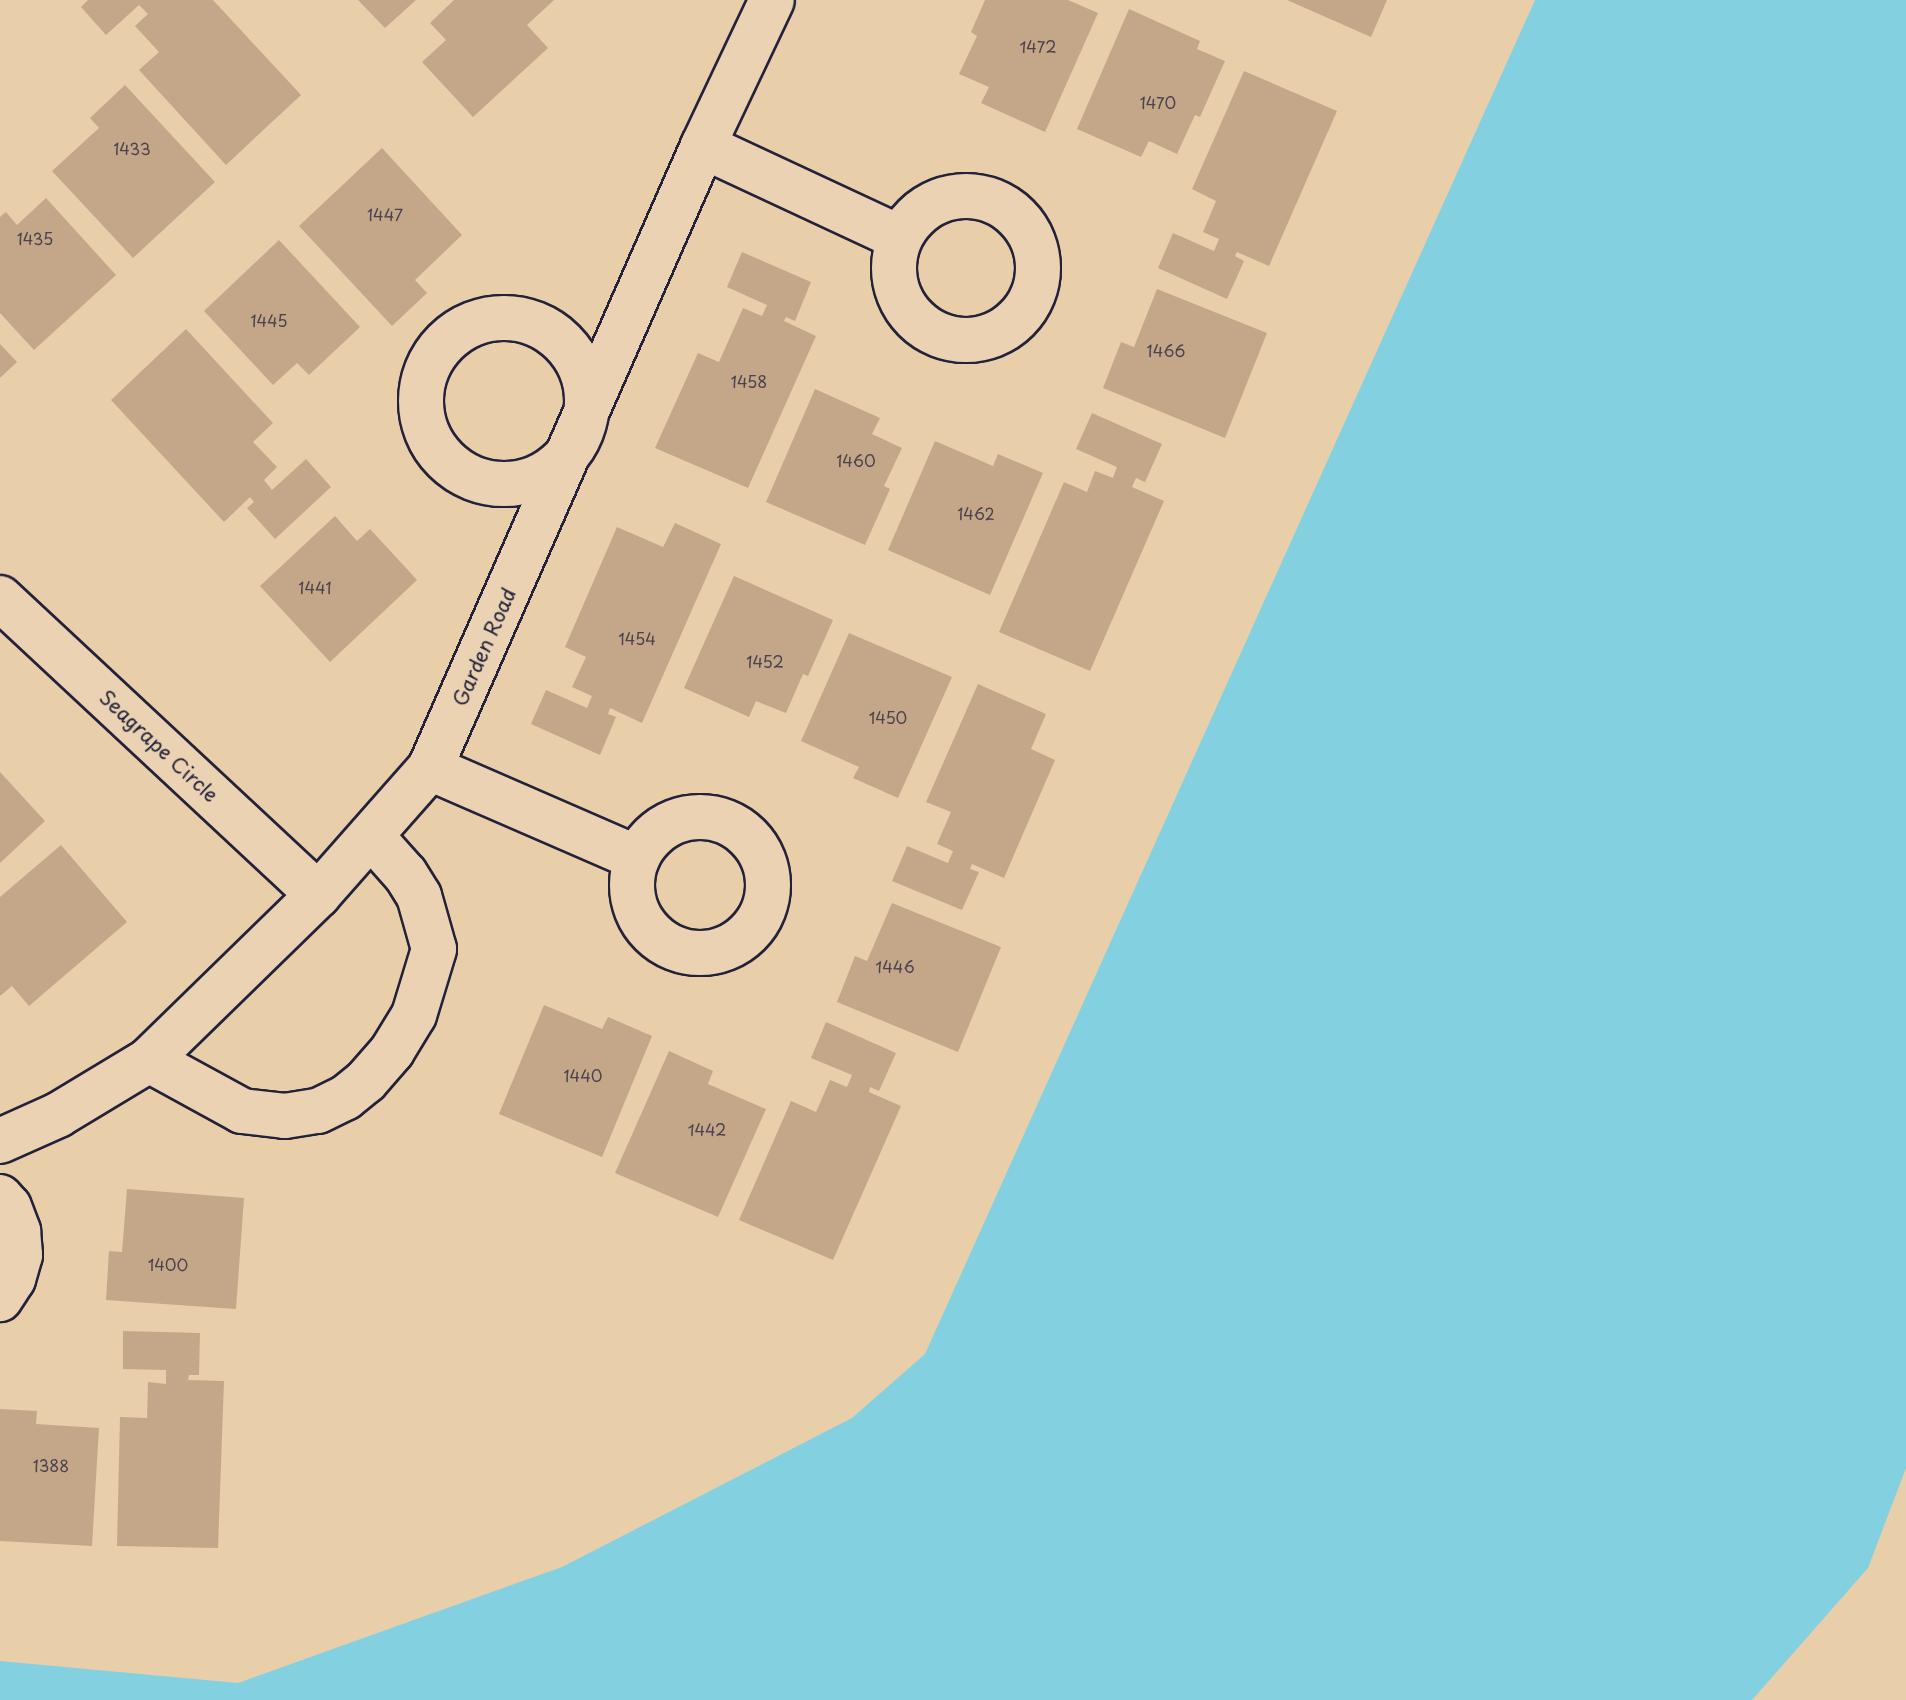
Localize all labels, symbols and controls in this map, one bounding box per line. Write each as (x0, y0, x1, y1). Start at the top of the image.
house number: 1472 (1019, 36, 1057, 56)
house number: 1470 (1140, 92, 1176, 112)
house number: 1433 (113, 138, 151, 158)
house number: 1447 (367, 204, 403, 224)
house number: 1435 (17, 228, 53, 248)
house number: 1445 (250, 310, 288, 330)
house number: 1466 (1147, 340, 1185, 360)
house number: 1458 (731, 371, 767, 391)
house number: 1460 (836, 450, 876, 470)
house number: 1462 (957, 503, 995, 523)
house number: 1441 (298, 577, 332, 597)
street label: Garden Road (447, 585, 521, 709)
house number: 1454 (618, 628, 656, 648)
house number: 1452 (746, 651, 784, 671)
street label: Seagrape Circle (95, 685, 223, 807)
house number: 1450 (869, 707, 907, 727)
house number: 1446 (875, 956, 915, 976)
house number: 1440 (564, 1065, 602, 1085)
house number: 1442 (688, 1119, 726, 1139)
house number: 1400 (148, 1254, 188, 1274)
house number: 1388 (33, 1455, 69, 1475)

